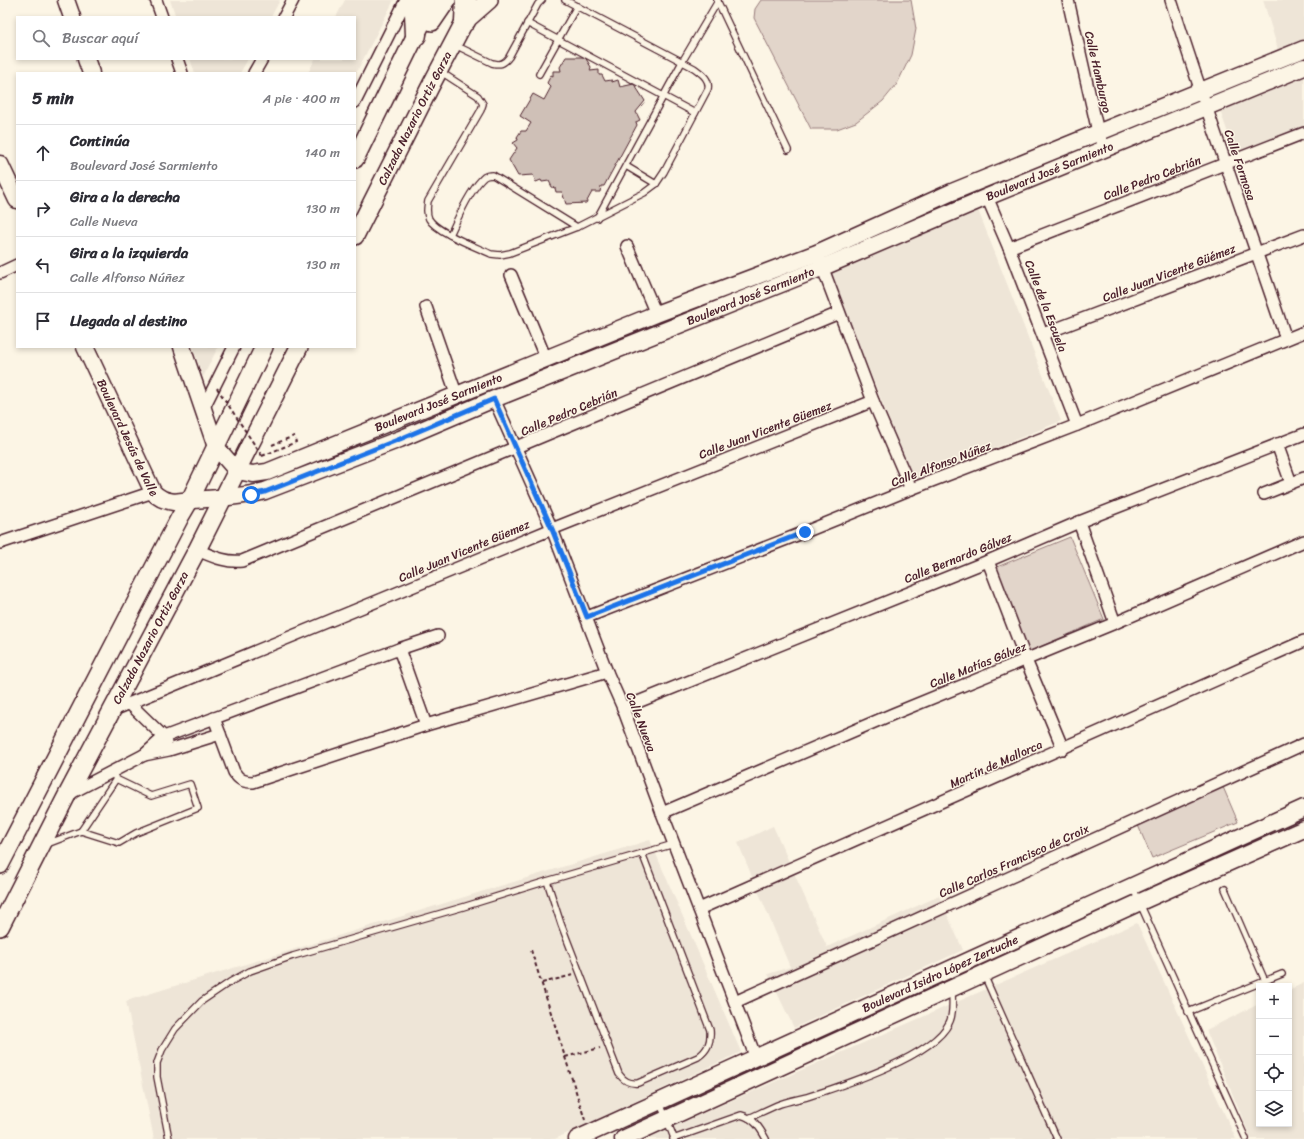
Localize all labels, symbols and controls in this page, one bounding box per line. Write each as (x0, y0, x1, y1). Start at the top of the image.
search box (16, 16, 356, 60)
text: Buscar aquí (62, 25, 139, 51)
icon: search (30, 27, 52, 49)
street label: Calle Hamburgo (1078, 29, 1118, 115)
street label: Calzada Nazario Ortiz Garza (371, 47, 458, 189)
text: 5 min (32, 83, 74, 113)
text: A pie · 400 m (263, 87, 340, 110)
street label: Calle Formosa (1218, 126, 1263, 204)
text: Continúa (70, 128, 129, 154)
street label: Boulevard José Sarmiento (982, 135, 1117, 207)
text: 140 m (305, 141, 340, 164)
icon: ahead (32, 142, 54, 164)
street label: Calle Pedro Cebrián (1100, 149, 1205, 207)
text: Boulevard José Sarmiento (70, 154, 218, 177)
text: Gira a la derecha (70, 184, 180, 210)
text: 130 m (306, 197, 340, 220)
icon: right (32, 198, 54, 220)
text: Calle Nueva (70, 210, 137, 233)
street label: Calle Juan Vicente Güémez (1099, 237, 1239, 309)
text: Gira a la izquierda (70, 240, 188, 266)
text: 130 m (306, 253, 340, 276)
icon: left (32, 254, 54, 276)
street label: Calle de la Escuela (1018, 257, 1074, 355)
street label: Boulevard José Sarmiento (683, 261, 818, 332)
text: Calle Alfonso Núñez (70, 266, 185, 289)
text: Llegada al destino (70, 308, 187, 334)
icon: arrive (32, 310, 54, 332)
street label: Boulevard José Sarmiento (371, 366, 506, 438)
street label: Boulevard Jesús de Valle (90, 375, 164, 502)
street label: Calle Pedro Cebrián (517, 381, 621, 442)
street label: Calle Juan Vicente Güemez (695, 394, 835, 466)
street label: Calle Alfonso Núñez (888, 435, 995, 493)
route start (242, 486, 260, 504)
street label: Calle Juan Vicente Güemez (395, 513, 533, 589)
route end (796, 523, 814, 541)
street label: Calle Bernardo Gálvez (901, 526, 1016, 590)
street label: Calzada Nazario Ortiz Garza (106, 567, 195, 708)
street label: Calle Matías Gálvez (926, 635, 1030, 695)
street label: Calle Nueva (620, 689, 663, 756)
street label: Martín de Mallorca (946, 734, 1046, 794)
street label: Calle Carlos Francisco de Croix (935, 817, 1094, 904)
street label: Boulevard Isidro López Zertuche (858, 928, 1022, 1019)
map controls (1256, 983, 1292, 1127)
button: + (1256, 983, 1292, 1019)
button: − (1256, 1019, 1292, 1055)
button: locate (1256, 1055, 1292, 1091)
button: layers (1256, 1091, 1292, 1127)

